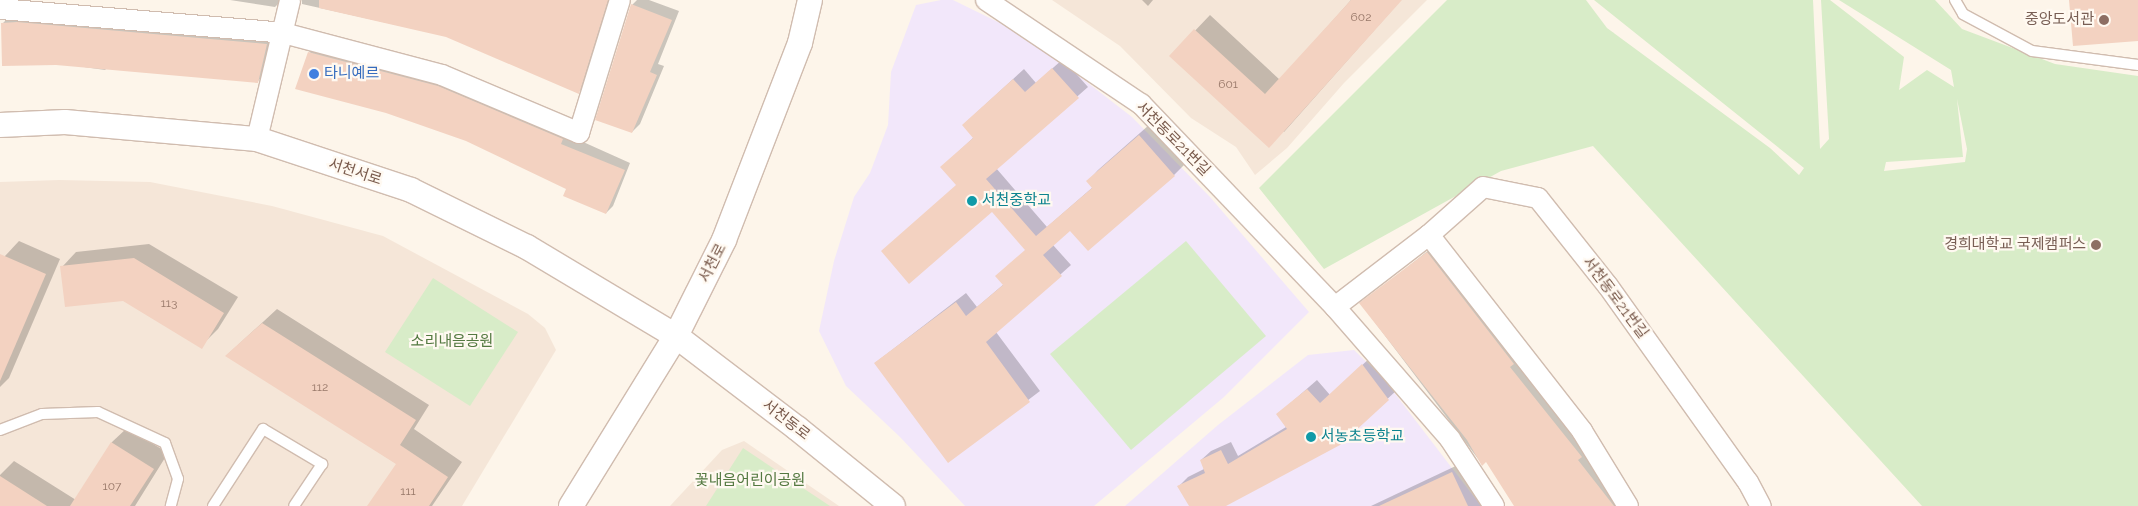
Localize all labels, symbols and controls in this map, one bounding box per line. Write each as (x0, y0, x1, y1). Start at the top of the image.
house number: 602 (1351, 11, 1371, 25)
place label: 중앙도서관 (2025, 11, 2094, 29)
marker: 중앙도서관 (2098, 14, 2110, 26)
place label: 타니예르 (324, 65, 379, 83)
marker: 타니예르 (308, 68, 320, 80)
house number: 601 (1218, 78, 1238, 92)
street label: 서천동로21번길 (1132, 98, 1214, 180)
street label: 서천서로 (326, 155, 384, 189)
place label: 서천중학교 (982, 192, 1051, 210)
marker: 서천중학교 (966, 195, 978, 207)
place label: 경희대학교 국제캠퍼스 (1944, 236, 2086, 254)
marker: 경희대학교 국제캠퍼스 (2090, 239, 2102, 251)
street label: 서천로 (696, 240, 730, 286)
street label: 서천동로21번길 (1579, 254, 1651, 342)
house number: 113 (161, 297, 177, 311)
park label: 소리내음공원 (411, 333, 493, 351)
house number: 112 (312, 381, 328, 395)
street label: 서천동로 (759, 396, 813, 444)
place label: 서농초등학교 (1321, 428, 1404, 446)
marker: 서농초등학교 (1305, 431, 1317, 443)
park label: 꽃내음어린이공원 (695, 472, 805, 490)
house number: 107 (103, 480, 121, 494)
house number: 111 (400, 485, 416, 499)

